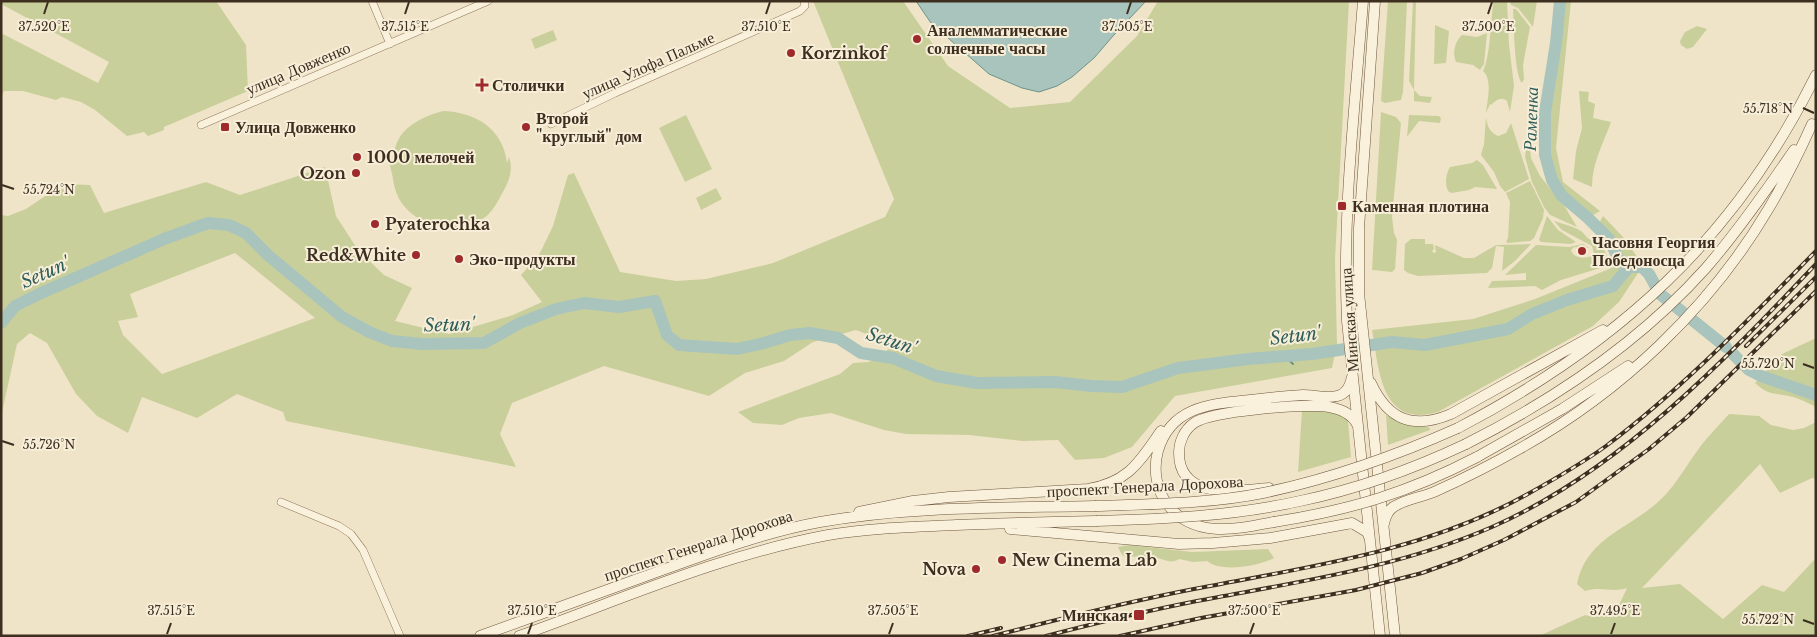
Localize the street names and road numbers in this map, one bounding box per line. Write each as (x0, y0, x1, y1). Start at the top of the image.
street label: улица Улофа Пальме (579, 27, 717, 103)
street label: улица Довженко (243, 37, 353, 99)
street label: Минская улица (1335, 267, 1363, 373)
street label: проспект Генерала Дорохова (1046, 471, 1244, 501)
street label: проспект Генерала Дорохова (601, 505, 795, 585)

